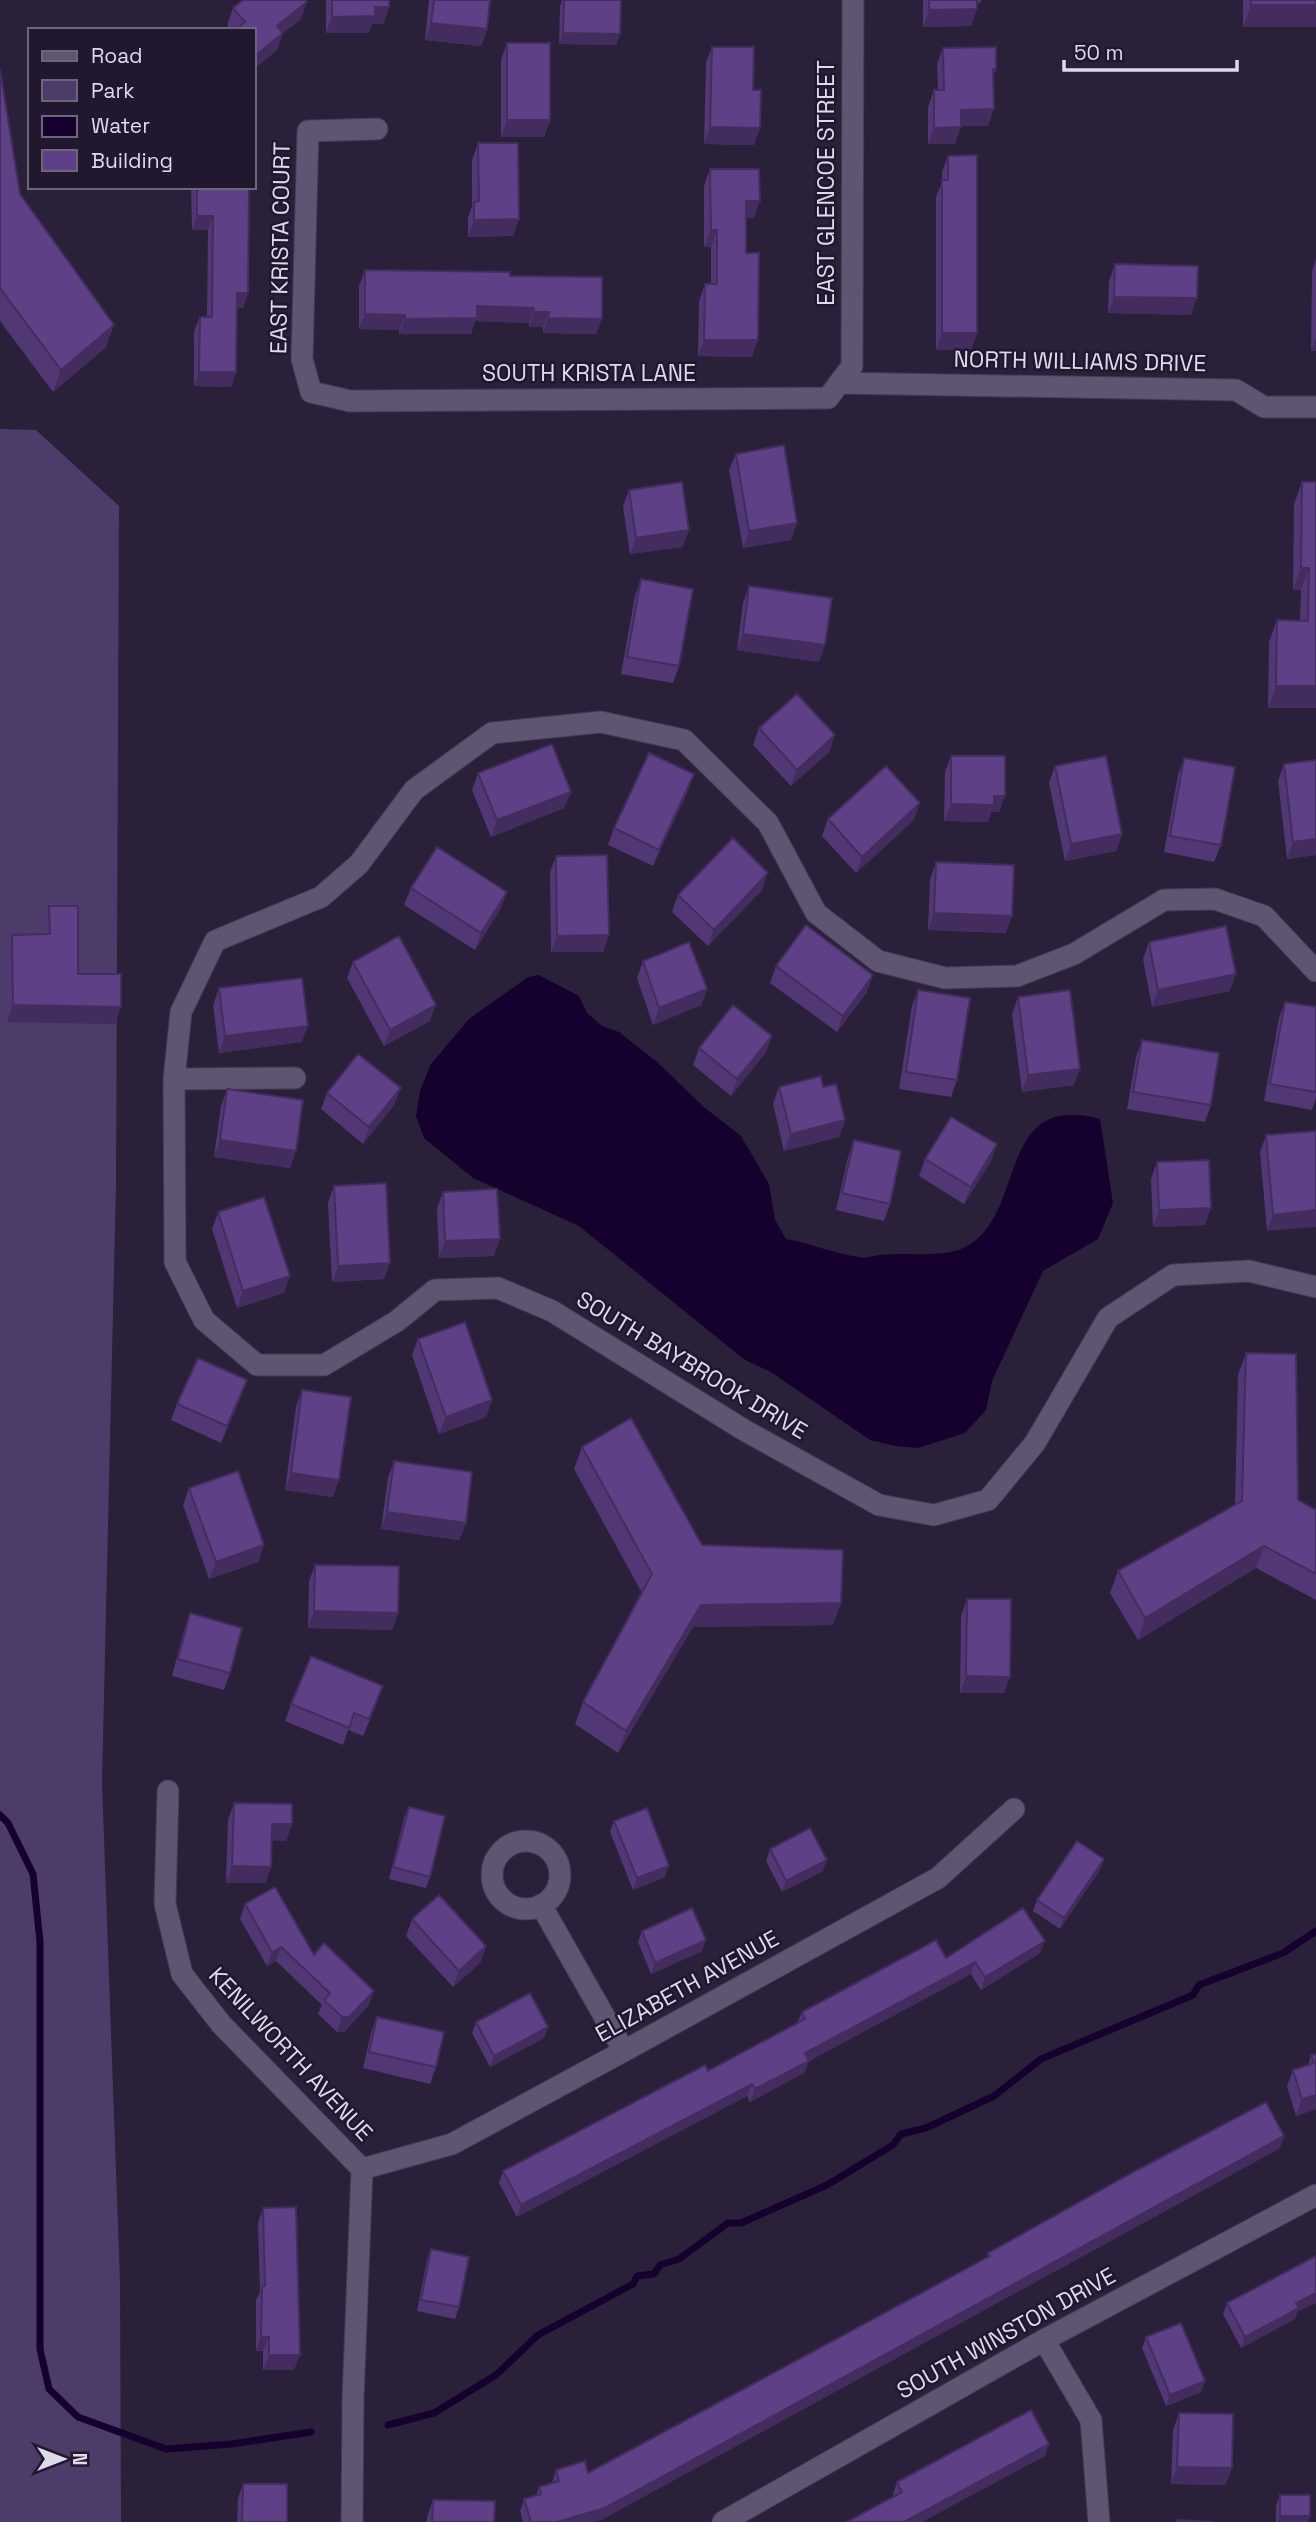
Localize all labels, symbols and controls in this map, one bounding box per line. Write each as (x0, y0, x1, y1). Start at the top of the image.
legend (28, 28, 256, 189)
scale bar (1064, 28, 1237, 72)
text: 50 m (1074, 39, 1124, 66)
text: Road (91, 42, 143, 69)
street label: EAST GLENCOE STREET (811, 60, 841, 306)
text: Park (91, 77, 135, 104)
text: Water (91, 112, 150, 139)
street label: EAST KRISTA COURT (263, 142, 297, 354)
text: Building (91, 147, 173, 174)
street label: NORTH WILLIAMS DRIVE (953, 344, 1207, 378)
street label: SOUTH KRISTA LANE (482, 358, 696, 388)
street label: SOUTH BAYBROOK DRIVE (571, 1284, 813, 1446)
street label: ELIZABETH AVENUE (590, 1923, 784, 2049)
street label: KENILWORTH AVENUE (202, 1961, 380, 2147)
street label: SOUTH WINSTON DRIVE (891, 2260, 1121, 2406)
north arrow (28, 2424, 98, 2494)
text: N (67, 2453, 92, 2465)

